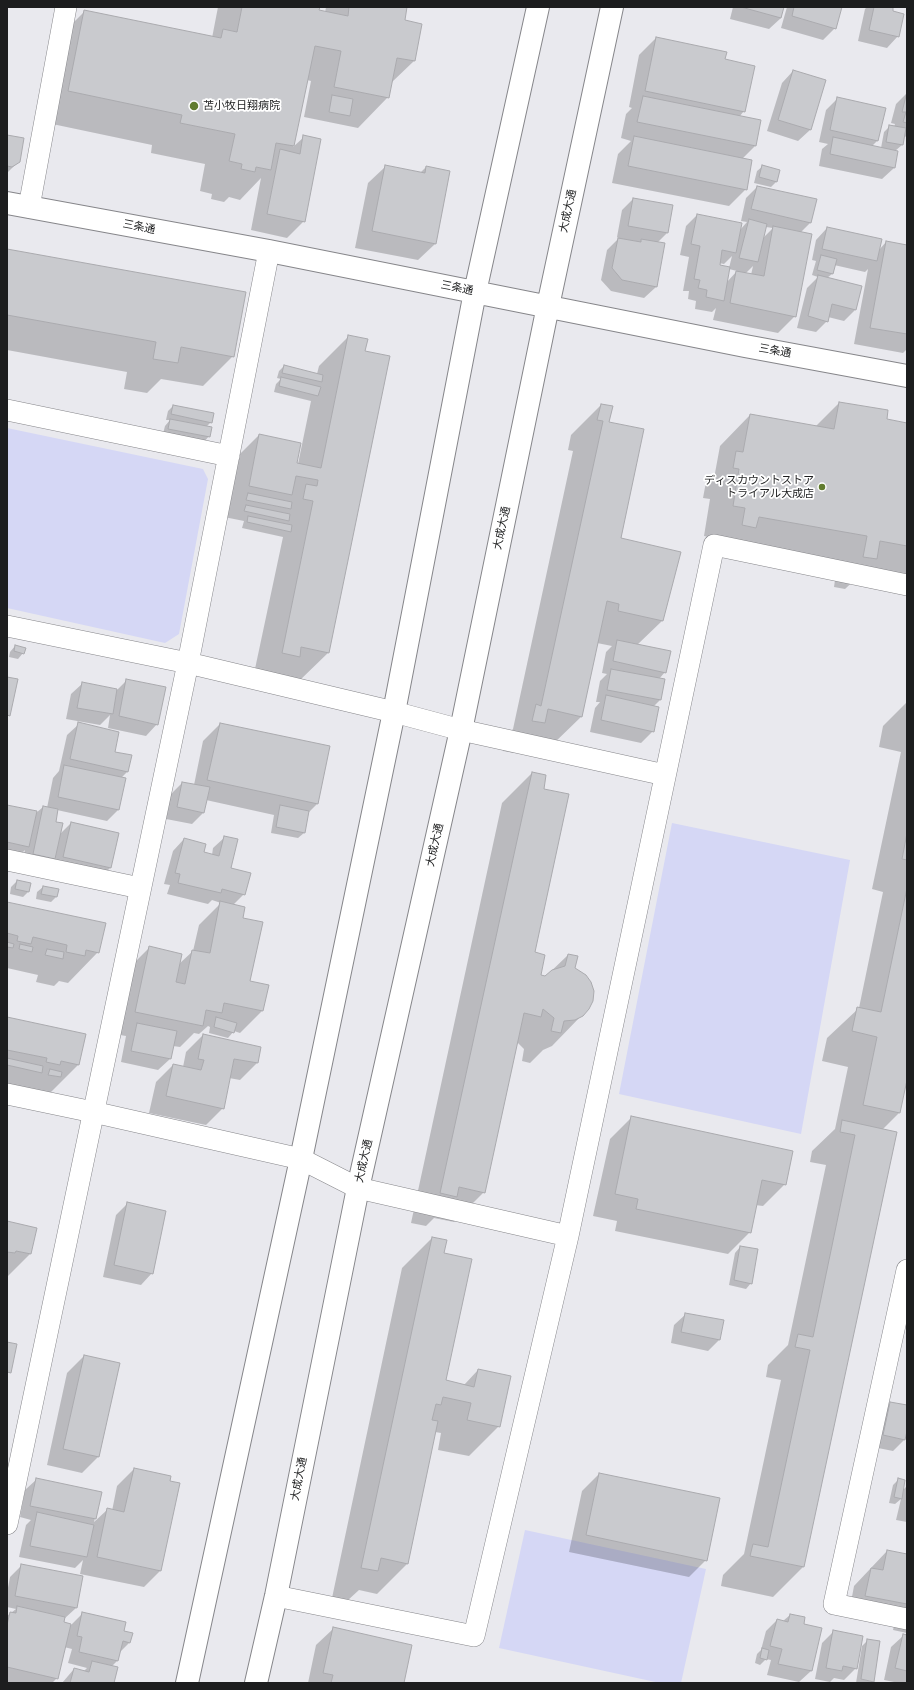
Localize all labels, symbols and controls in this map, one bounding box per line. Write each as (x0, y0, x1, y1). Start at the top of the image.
place label: 苫小牧日翔病院 (203, 99, 280, 113)
marker: 苫小牧日翔病院 (188, 100, 200, 112)
street label: 大成大通 (557, 188, 579, 234)
street label: 三条通 (122, 217, 156, 237)
street label: 三条通 (440, 278, 474, 298)
street label: 三条通 (758, 342, 792, 360)
place label: ディスカウントストア トライアル大成店 (704, 474, 814, 500)
marker: ディスカウントストア トライアル大成店 (817, 482, 827, 492)
street label: 大成大通 (491, 505, 513, 551)
street label: 大成大通 (424, 822, 446, 868)
street label: 大成大通 (353, 1138, 375, 1184)
street label: 大成大通 (288, 1456, 310, 1502)

